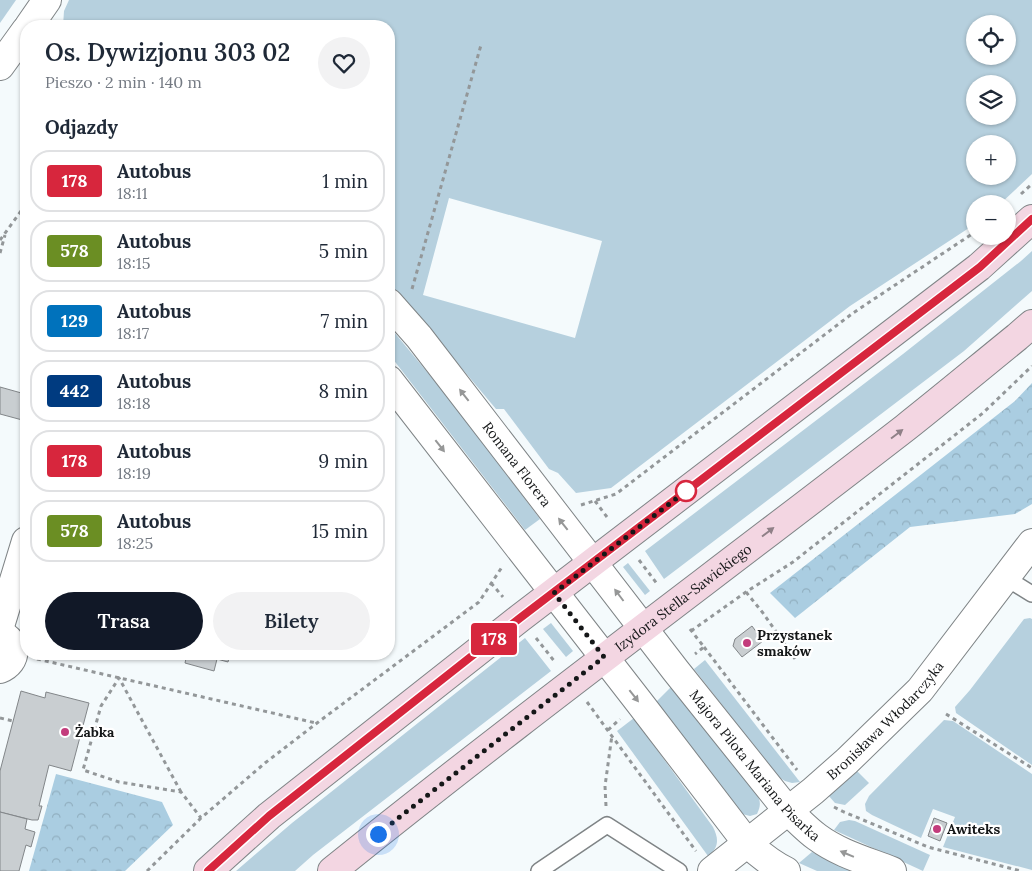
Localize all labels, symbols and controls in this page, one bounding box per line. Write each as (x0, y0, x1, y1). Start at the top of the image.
map controls (966, 15, 1016, 245)
button: locate (966, 15, 1016, 65)
text: Os. Dywizjonu 303 02 (45, 37, 290, 68)
button: heart (318, 37, 370, 89)
text: Pieszo · 2 min · 140 m (45, 72, 202, 92)
button: layers (966, 75, 1016, 125)
text: Odjazdy (45, 115, 118, 139)
button: + (966, 135, 1016, 185)
text: Autobus (117, 159, 191, 183)
text: 178 (61, 169, 88, 192)
text: 1 min (322, 169, 368, 193)
text: 18:11 (117, 183, 147, 203)
button: − (966, 195, 1016, 245)
text: Autobus (117, 229, 191, 253)
text: 578 (60, 239, 89, 262)
text: 5 min (319, 239, 368, 263)
text: 18:15 (117, 253, 150, 273)
text: Autobus (117, 299, 191, 323)
text: 129 (61, 309, 88, 332)
text: 7 min (320, 309, 368, 333)
text: 18:17 (117, 323, 149, 343)
text: Autobus (117, 369, 191, 393)
text: 442 (60, 379, 89, 402)
text: 8 min (318, 379, 368, 403)
one-way arrow (459, 388, 469, 402)
text: 18:18 (117, 393, 151, 413)
street label: Romana Florera (479, 418, 555, 510)
one-way arrow (890, 428, 903, 439)
text: Autobus (117, 439, 191, 463)
one-way arrow (435, 439, 445, 453)
text: 178 (61, 449, 88, 472)
text: 9 min (318, 449, 368, 473)
text: 18:19 (117, 463, 151, 483)
unlabelled marker (675, 480, 697, 502)
text: Autobus (117, 509, 191, 533)
one-way arrow (558, 518, 569, 531)
text: 578 (60, 519, 89, 542)
text: 15 min (312, 519, 368, 543)
one-way arrow (761, 527, 774, 538)
text: 18:25 (117, 533, 153, 553)
street label: Izydora Stella-Sawickiego (611, 540, 755, 656)
one-way arrow (613, 589, 624, 602)
button: Trasa (45, 592, 203, 650)
button: Bilety (213, 592, 370, 650)
line badge: 178 (465, 623, 523, 655)
place label: Przystanek smaków (757, 626, 833, 660)
text: 178 (481, 627, 507, 650)
marker: Przystanek smaków (741, 637, 753, 649)
street label: Bronisława Włodarczyka (823, 658, 948, 784)
street label: Majora Pilota Mariana Pisarka (686, 686, 824, 845)
one-way arrow (629, 689, 639, 703)
place label: Żabka (75, 723, 115, 741)
marker: Żabka (59, 726, 71, 738)
place label: Awiteks (947, 820, 1000, 838)
your location (366, 822, 391, 847)
marker: Awiteks (931, 823, 943, 835)
one-way arrow (840, 849, 854, 857)

